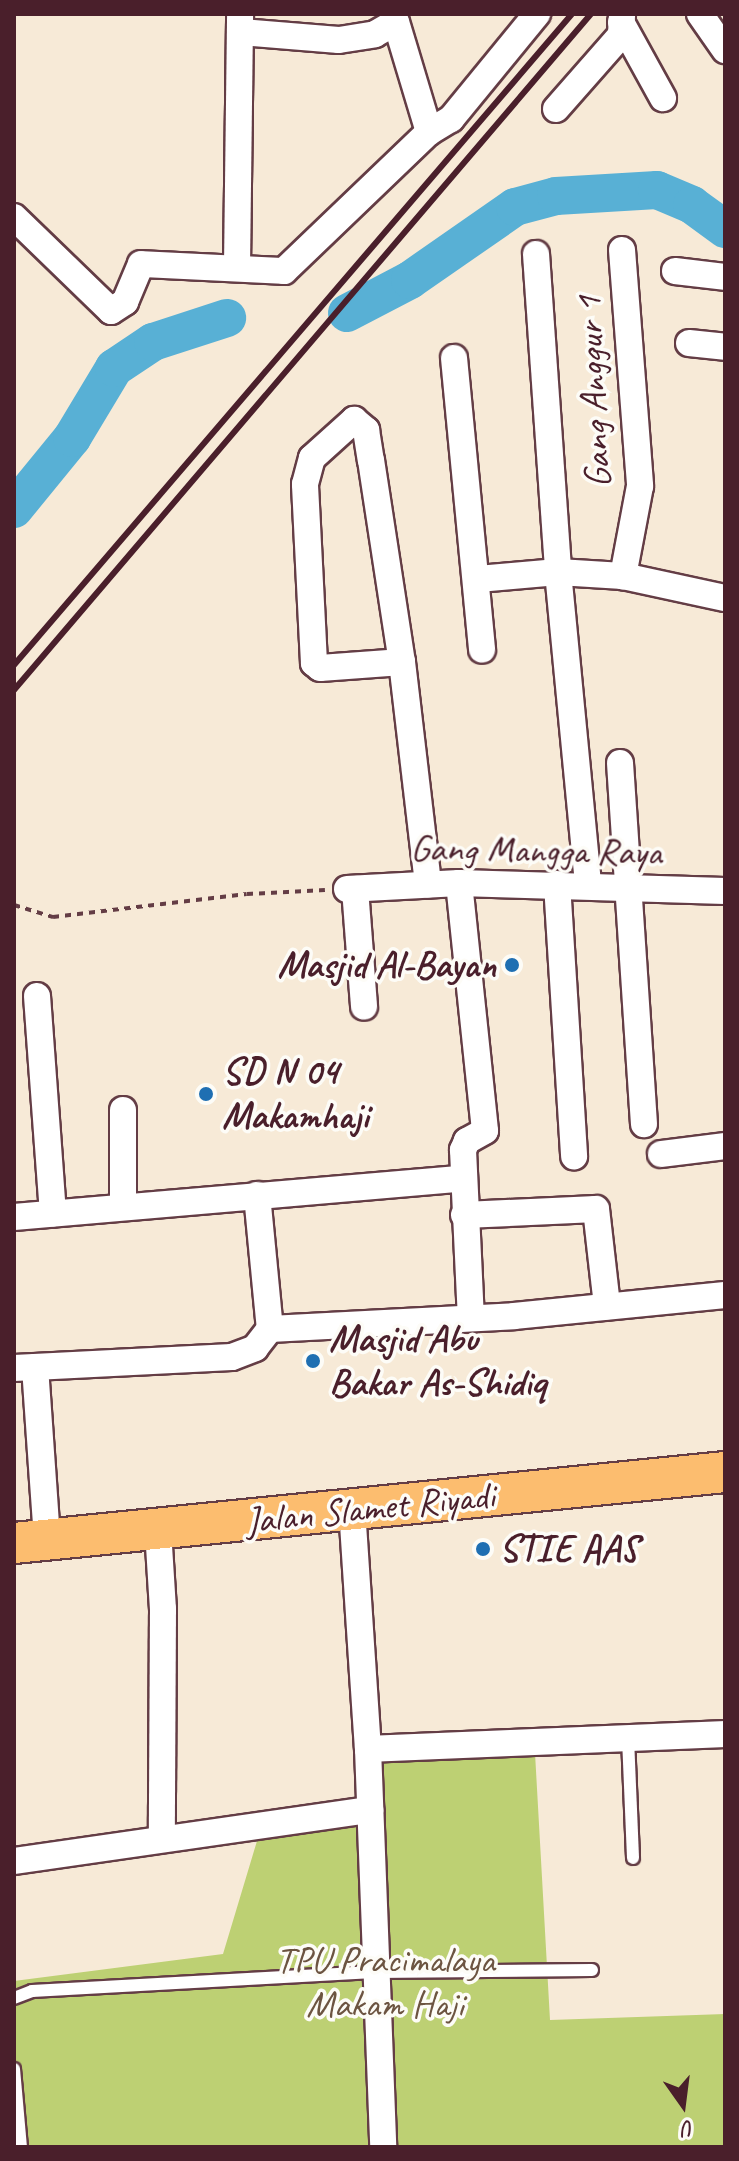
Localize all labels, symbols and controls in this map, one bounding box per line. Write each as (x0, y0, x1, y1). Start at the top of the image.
street label: Gang Anggur 1 (565, 295, 621, 489)
street label: Gang Mangga Raya (410, 825, 662, 875)
place label: Masjid Al-Bayan (277, 942, 496, 988)
marker: Masjid Al-Bayan (503, 956, 521, 974)
place label: SD N 04 Makamhaji (222, 1049, 369, 1138)
marker: SD N 04 Makamhaji (197, 1085, 215, 1103)
place label: Masjid Abu Bakar As-Shidiq (329, 1316, 545, 1406)
marker: Masjid Abu Bakar As-Shidiq (304, 1352, 322, 1370)
street label: Jalan Slamet Riyadi (242, 1472, 498, 1544)
place label: STIE AAS (499, 1526, 638, 1572)
marker: STIE AAS (474, 1540, 492, 1558)
park label: TPU Pracimalaya Makam Haji (275, 1937, 495, 2026)
north arrow (643, 2065, 723, 2145)
text: U (680, 2113, 697, 2143)

